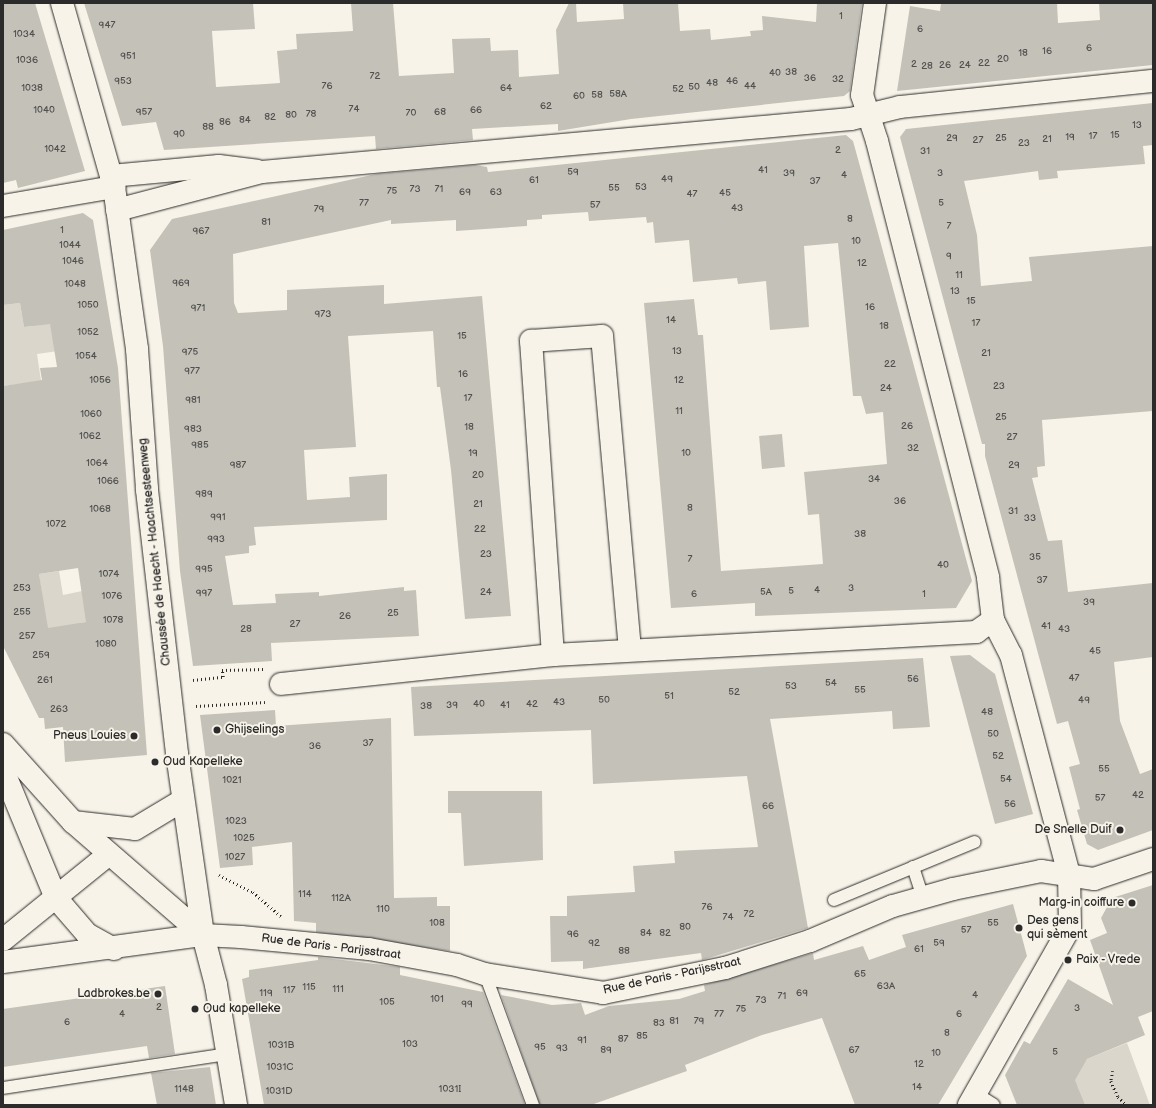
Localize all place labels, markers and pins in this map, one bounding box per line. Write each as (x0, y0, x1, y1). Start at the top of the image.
place label: Ghijselings (225, 723, 284, 737)
marker: Ghijselings (212, 725, 222, 735)
place label: Pneus Louies (53, 729, 126, 743)
marker: Pneus Louies (129, 731, 139, 741)
place label: Oud Kapelleke (163, 755, 243, 769)
marker: Oud Kapelleke (150, 757, 160, 767)
place label: De Snelle Duif (1034, 823, 1112, 837)
marker: De Snelle Duif (1115, 825, 1125, 835)
place label: Marg-in coiffure (1038, 896, 1124, 910)
marker: Marg-in coiffure (1127, 898, 1137, 908)
place label: Des gens qui sèment (1027, 914, 1087, 942)
marker: Des gens qui sèment (1014, 923, 1024, 933)
place label: Paix - Vrede (1076, 953, 1142, 967)
marker: Paix - Vrede (1063, 955, 1073, 965)
place label: Ladbrokes.be (77, 987, 150, 1001)
marker: Ladbrokes.be (153, 989, 163, 999)
place label: Oud kapelleke (203, 1002, 281, 1016)
marker: Oud kapelleke (190, 1004, 200, 1014)

